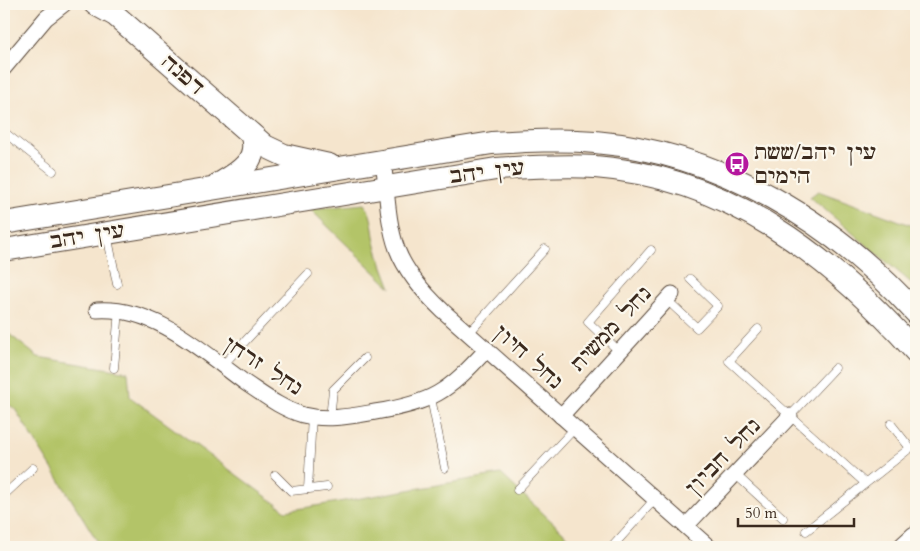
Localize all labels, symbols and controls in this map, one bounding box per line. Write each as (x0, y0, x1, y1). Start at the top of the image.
street label: דפנה (155, 48, 211, 102)
place label: עין יהב/ששת הימים (754, 138, 876, 191)
bus stop icon: עין יהב/ששת הימים (724, 151, 750, 177)
street label: עין יהב (448, 153, 526, 191)
street label: עין יהב (47, 216, 127, 256)
street label: נחל ממשית (564, 280, 658, 378)
street label: נחל חיון (487, 318, 569, 396)
street label: נחל זרחן (218, 330, 308, 402)
street label: נחל חביון (679, 412, 767, 502)
scale bar (738, 496, 854, 528)
text: 50 m (745, 503, 777, 523)

